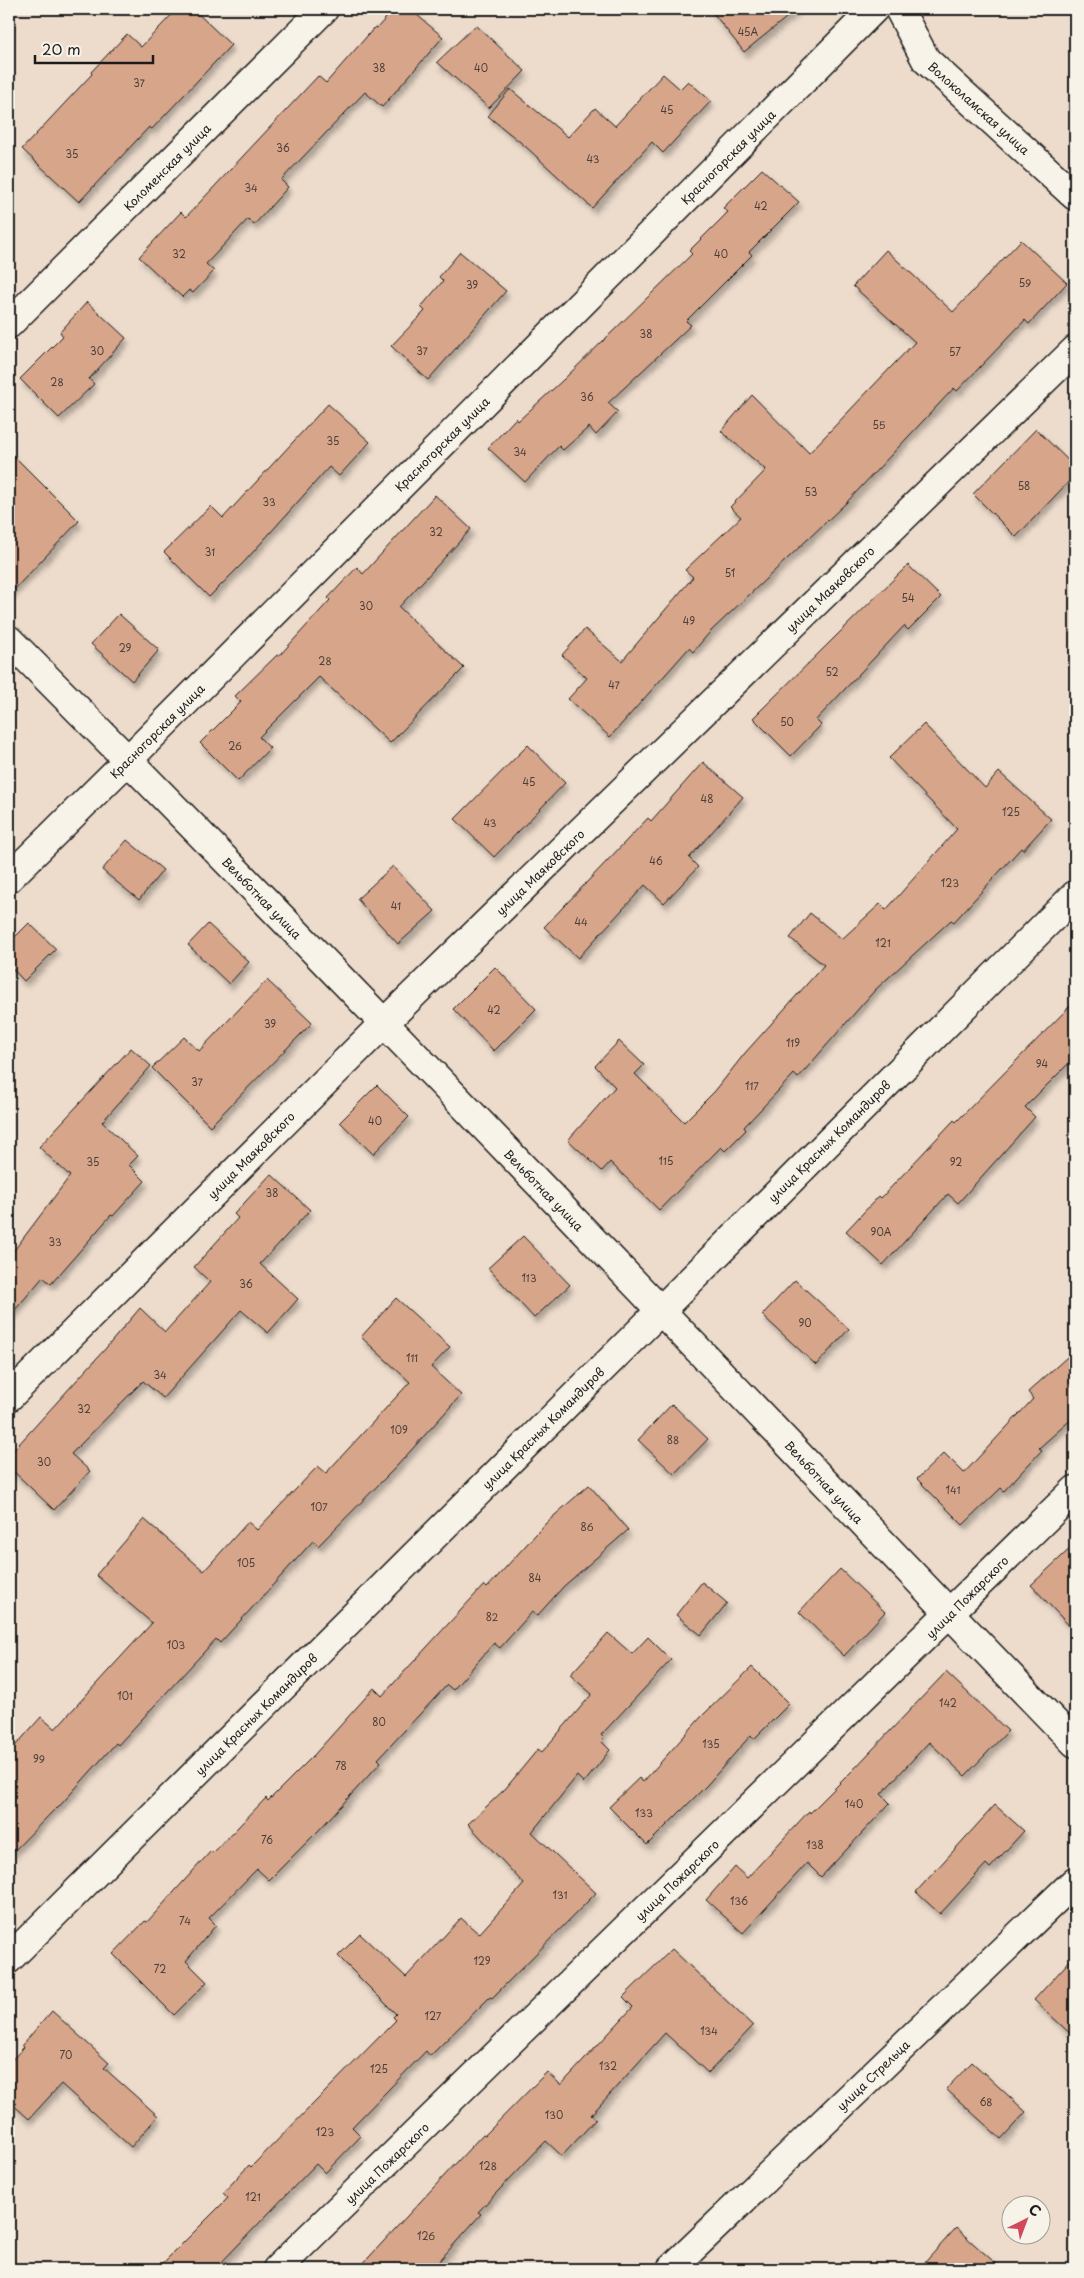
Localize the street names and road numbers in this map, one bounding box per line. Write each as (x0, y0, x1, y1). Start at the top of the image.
street label: Волоколамская улица (924, 57, 1034, 159)
street label: Красногорская улица (677, 105, 780, 208)
street label: Коломенская улица (119, 119, 215, 215)
street label: Красногорская улица (391, 392, 494, 495)
street label: улица Маяковского (782, 542, 878, 636)
street label: Красногорская улица (106, 679, 209, 782)
street label: улица Маяковского (492, 825, 588, 919)
street label: Вельботная улица (218, 853, 306, 943)
street label: улица Красных Командиров (764, 1076, 894, 1206)
street label: улица Маяковского (203, 1107, 299, 1203)
street label: Вельботная улица (500, 1145, 588, 1235)
street label: улица Красных Командиров (478, 1363, 608, 1493)
street label: Вельботная улица (781, 1437, 868, 1528)
street label: улица Пожарского (922, 1552, 1012, 1642)
street label: улица Красных Командиров (191, 1649, 321, 1779)
street label: улица Пожарского (631, 1835, 723, 1925)
street label: улица Стрельца (833, 2035, 914, 2115)
street label: улица Пожарского (341, 2118, 433, 2208)

